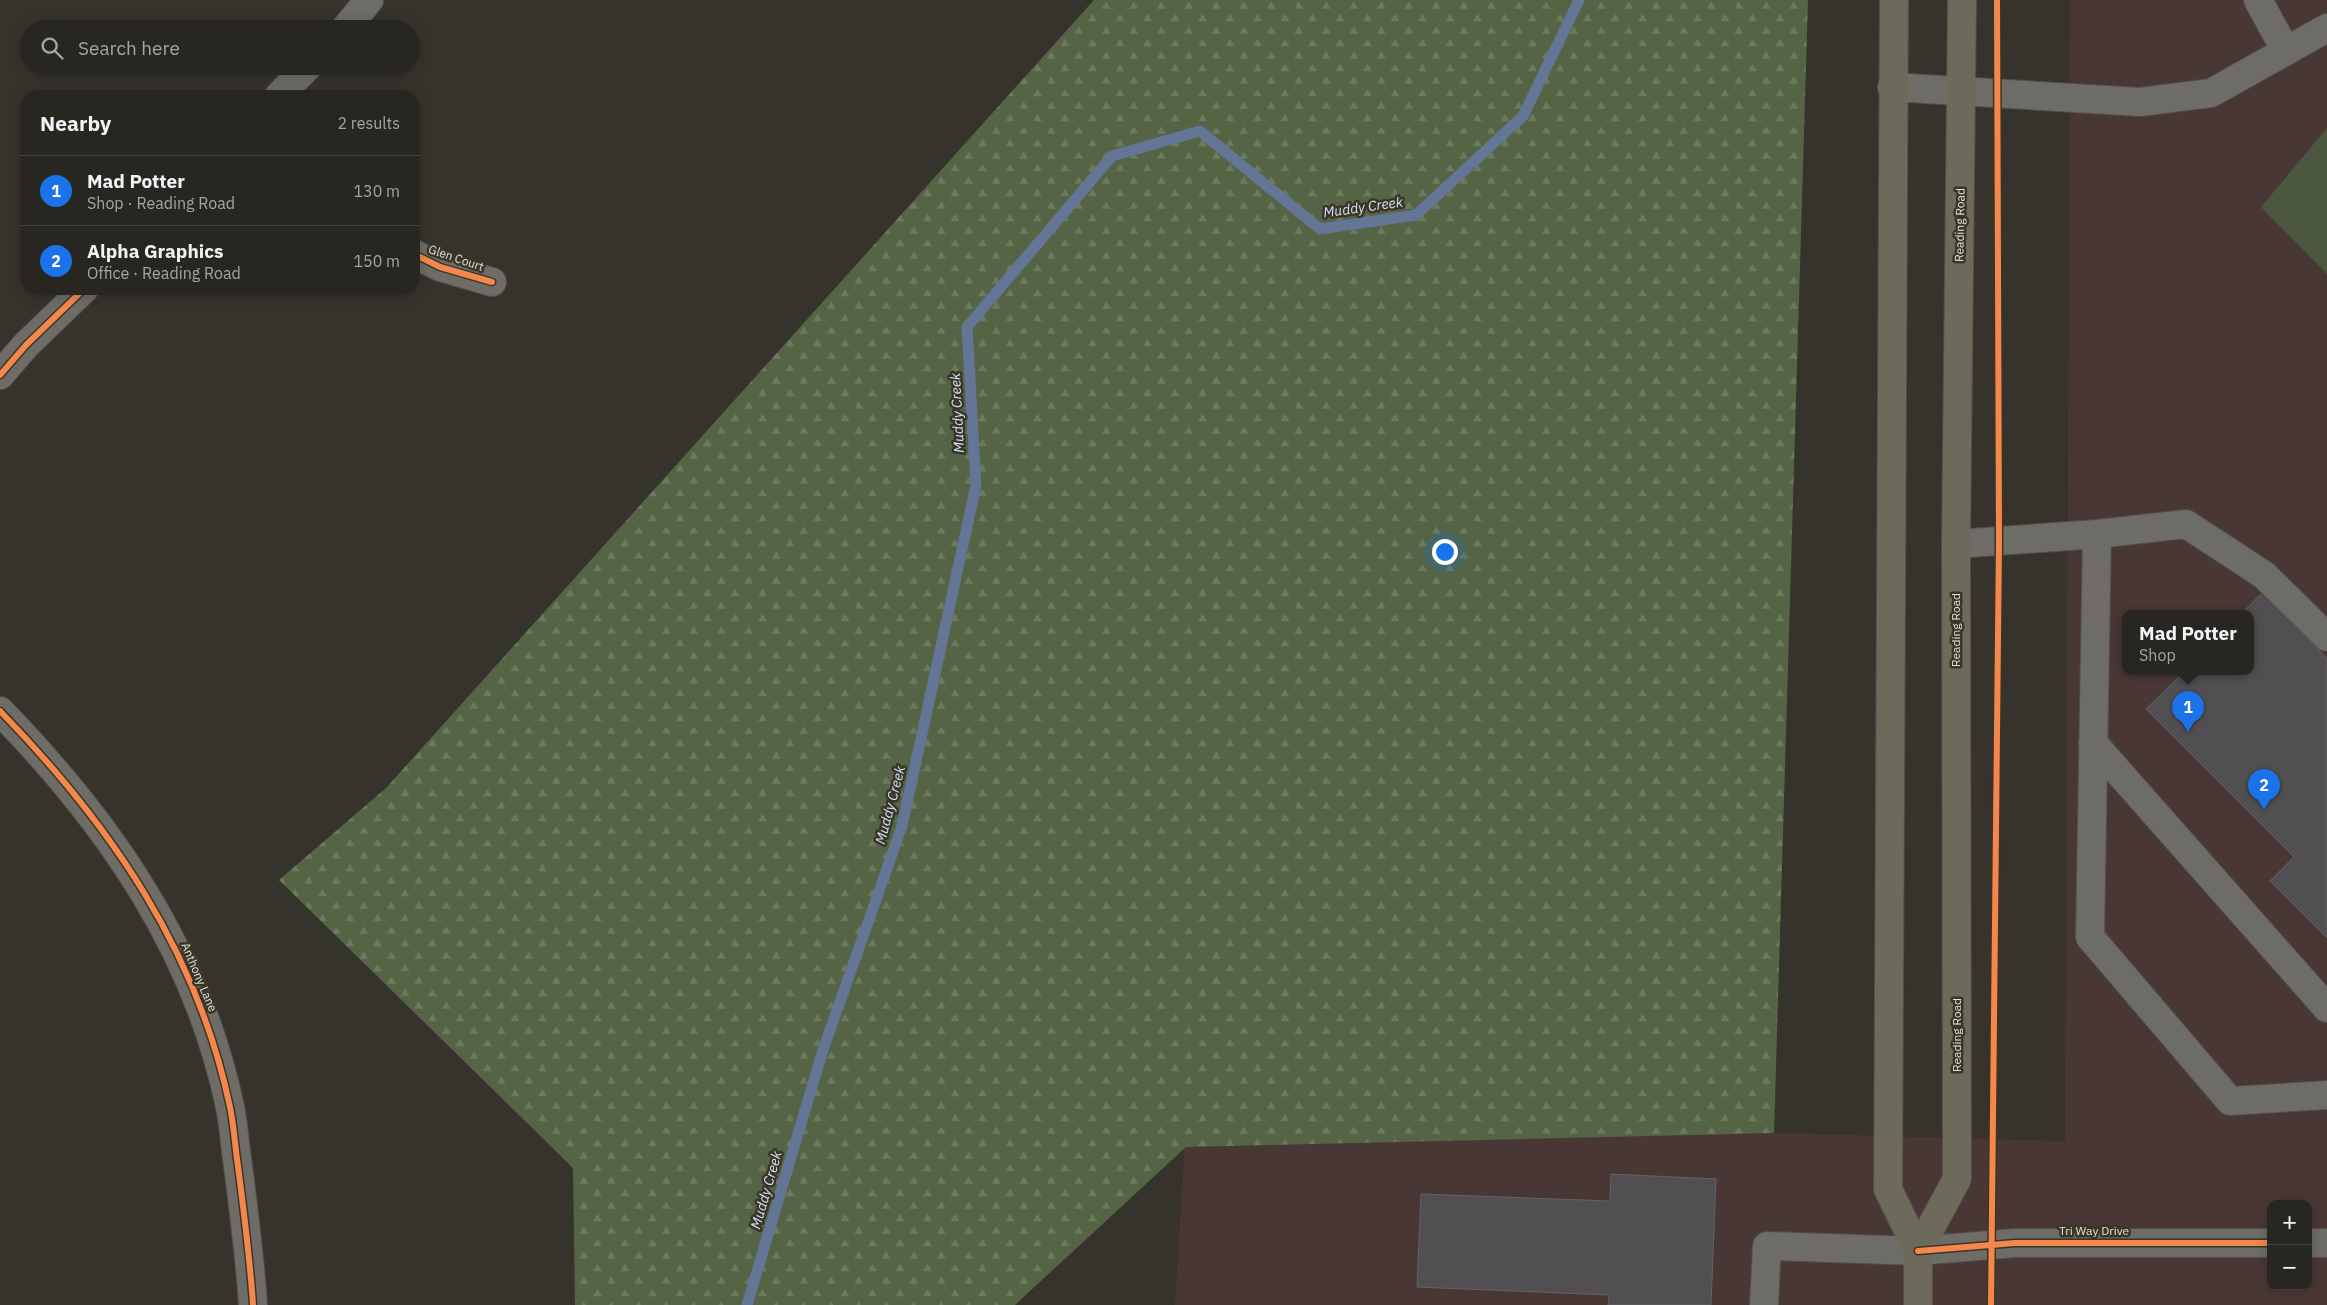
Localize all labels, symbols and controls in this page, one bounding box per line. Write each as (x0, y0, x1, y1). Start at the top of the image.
search box (20, 20, 420, 75)
icon: search (38, 34, 66, 62)
text: Search here (78, 36, 180, 60)
text: Nearby (40, 109, 111, 137)
text: 2 results (337, 113, 400, 133)
text: Mad Potter (87, 169, 185, 193)
text: 1 (51, 181, 61, 201)
text: 130 m (353, 181, 400, 201)
street label: Reading Road (1951, 188, 1968, 262)
water label: Muddy Creek (1322, 192, 1405, 221)
text: Shop · Reading Road (87, 193, 235, 213)
text: Alpha Graphics (87, 239, 224, 263)
street label: Glen Court (427, 241, 486, 274)
text: 2 (51, 251, 61, 271)
text: 150 m (353, 251, 400, 271)
text: Office · Reading Road (87, 263, 241, 283)
water label: Muddy Creek (946, 372, 968, 454)
your location (1432, 539, 1458, 565)
street label: Reading Road (1948, 593, 1963, 667)
popup (2122, 610, 2254, 675)
text: Mad Potter (2139, 621, 2237, 645)
text: Shop (2139, 645, 2176, 665)
pin: 1 (2172, 691, 2204, 732)
water label: Muddy Creek (871, 763, 909, 846)
pin: 2 (2248, 769, 2280, 810)
street label: Anthony Lane (178, 940, 221, 1014)
street label: Reading Road (1949, 998, 1964, 1072)
water label: Muddy Creek (746, 1148, 786, 1231)
map controls (2267, 1200, 2312, 1290)
button: + (2267, 1200, 2312, 1245)
street label: Tri Way Drive (2059, 1223, 2129, 1238)
button: − (2267, 1245, 2312, 1290)

